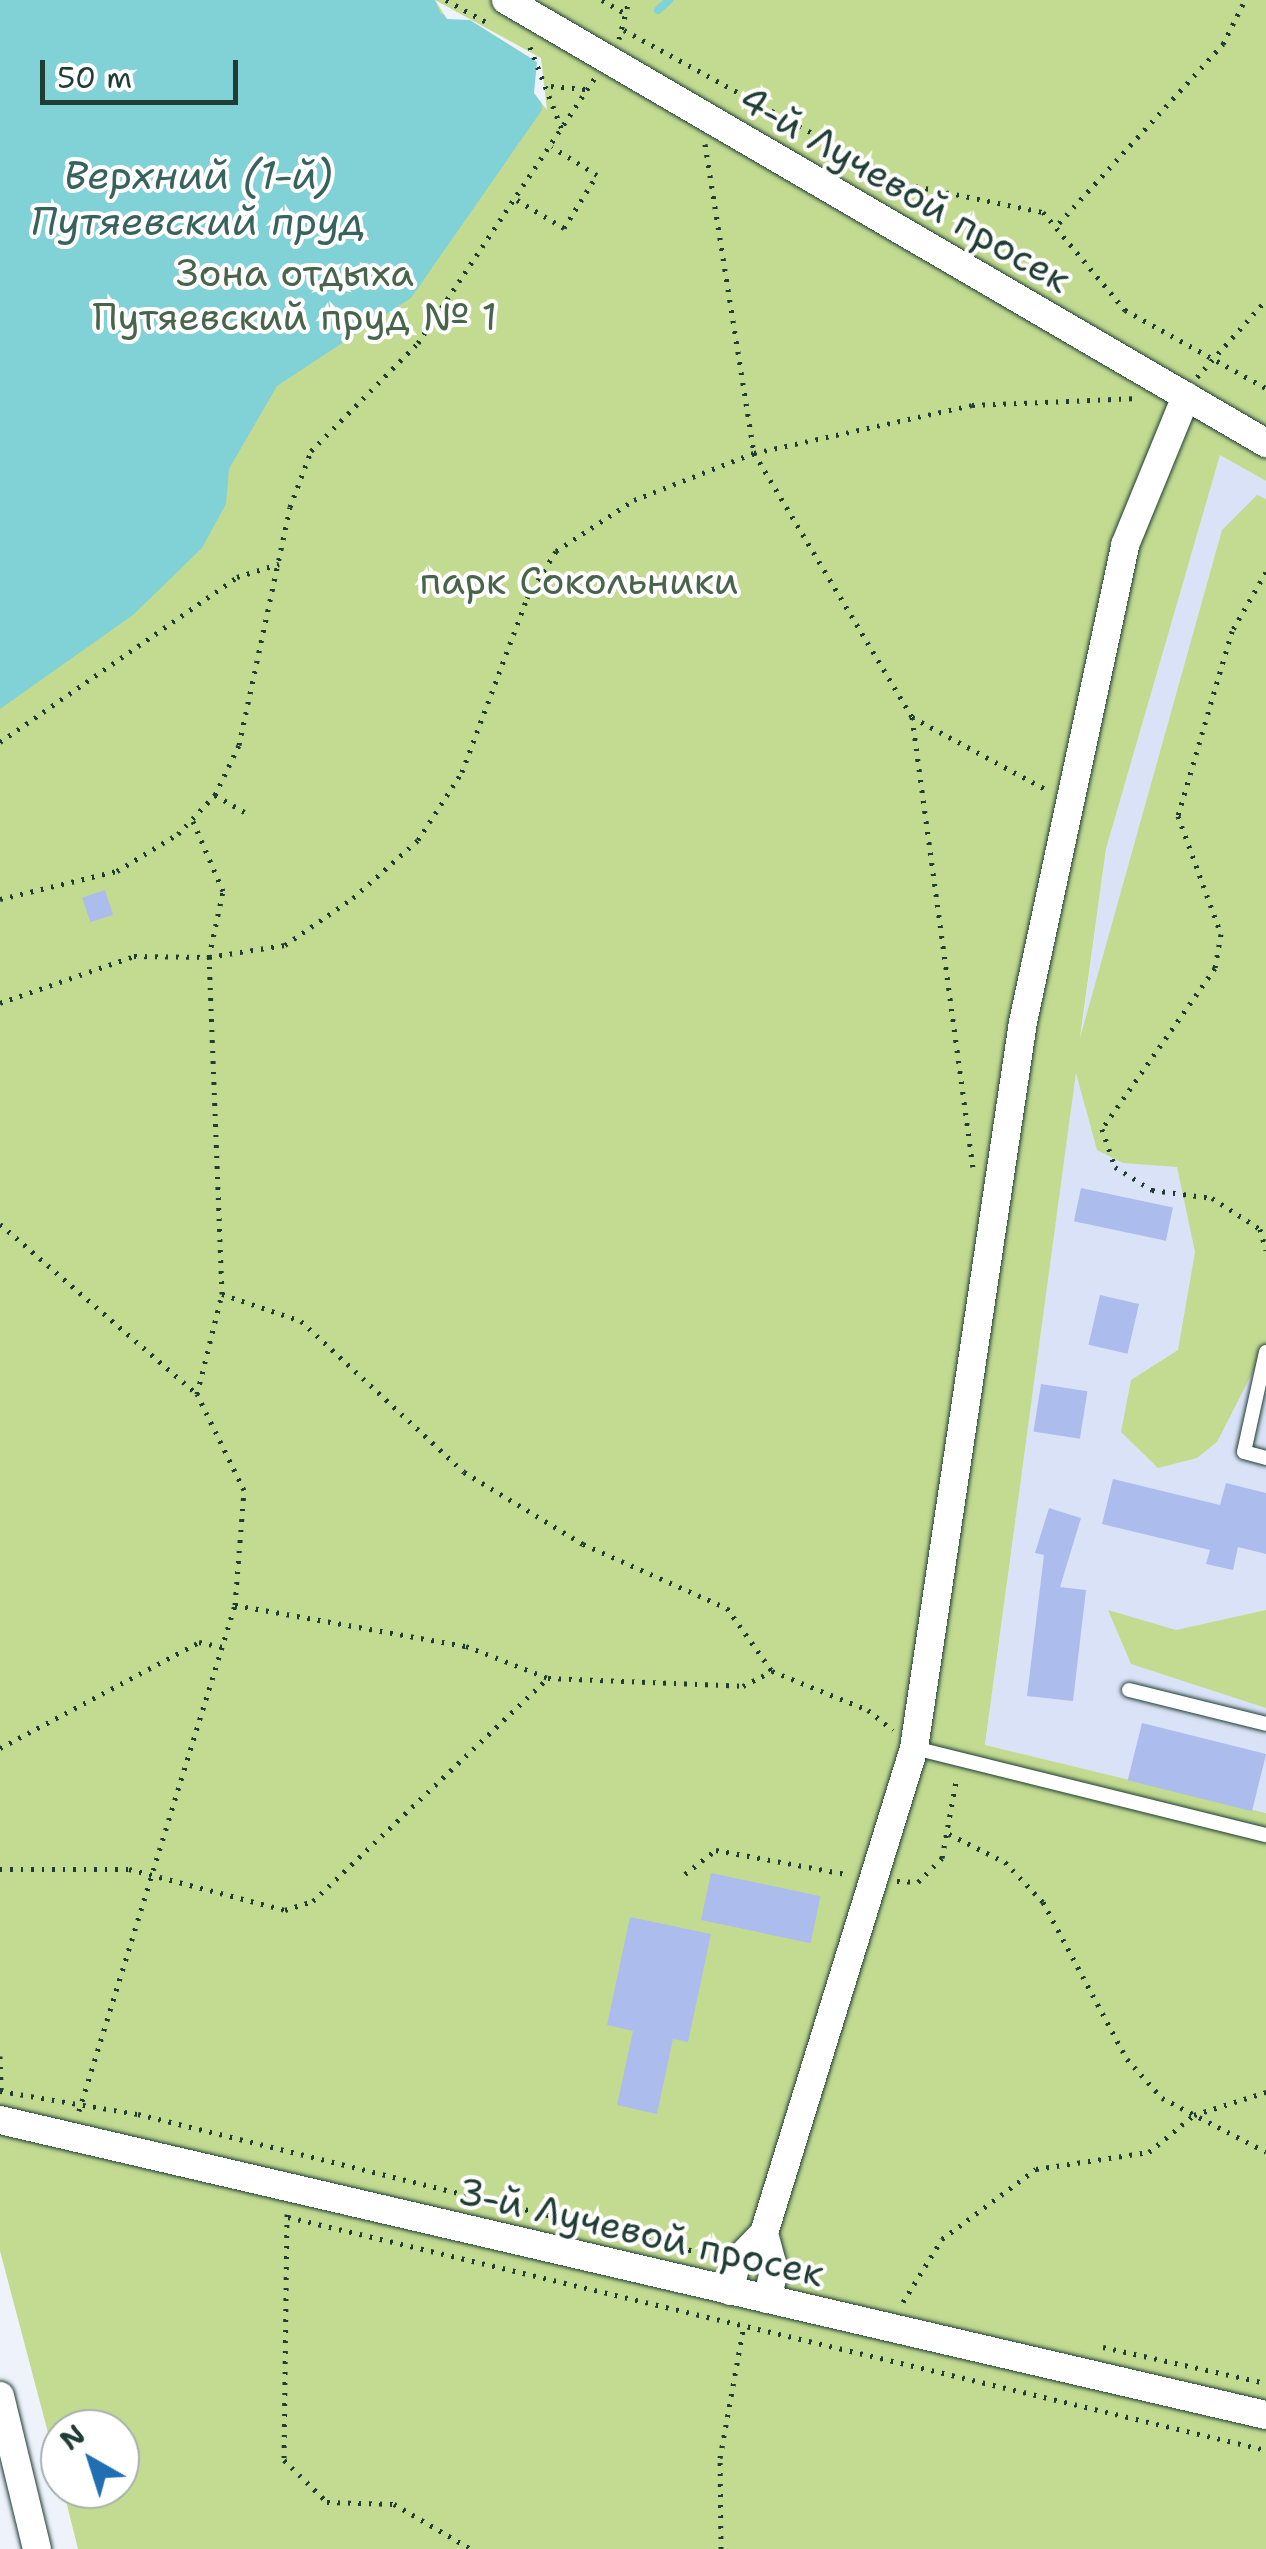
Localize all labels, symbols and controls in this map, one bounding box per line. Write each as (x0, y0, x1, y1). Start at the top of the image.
scale bar (45, 40, 242, 102)
text: 50 m (57, 57, 132, 98)
street label: 4-й Лучевой просек (731, 76, 1079, 302)
water label: Верхний (1-й) Путяевский пруд (30, 151, 366, 245)
park label: Зона отдыха Путяевский пруд № 1 (93, 250, 497, 340)
park label: парк Сокольники (420, 558, 738, 604)
street label: 3-й Лучевой просек (453, 2168, 829, 2296)
north arrow (40, 2409, 140, 2509)
text: N (52, 2415, 93, 2459)

